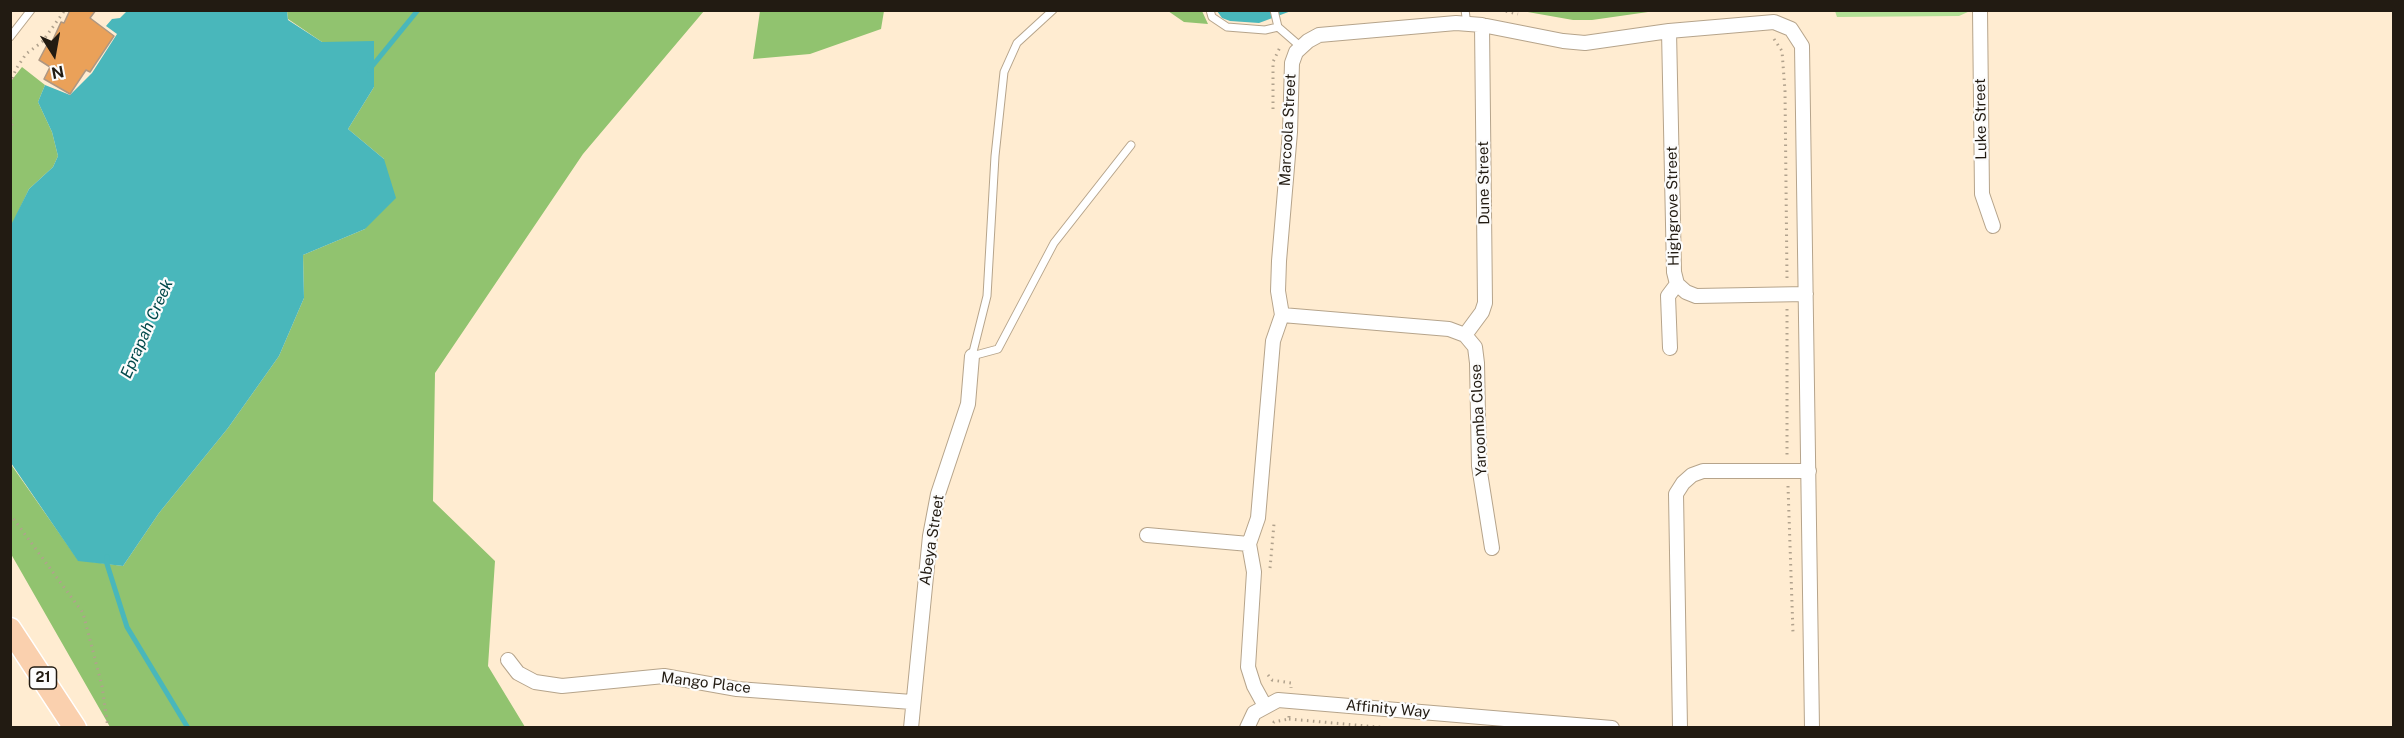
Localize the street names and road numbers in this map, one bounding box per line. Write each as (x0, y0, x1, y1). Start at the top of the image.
street label: Marcoola Street (1276, 73, 1300, 187)
street label: Luke Street (1971, 78, 1991, 160)
street label: Dune Street (1474, 141, 1494, 225)
street label: Highgrove Street (1663, 146, 1683, 266)
street label: Yaroomba Close (1467, 364, 1491, 476)
street label: Abeya Street (916, 493, 948, 587)
road number: 21 (30, 667, 57, 689)
street label: Mango Place (660, 669, 752, 697)
street label: Affinity Way (1345, 696, 1431, 722)

